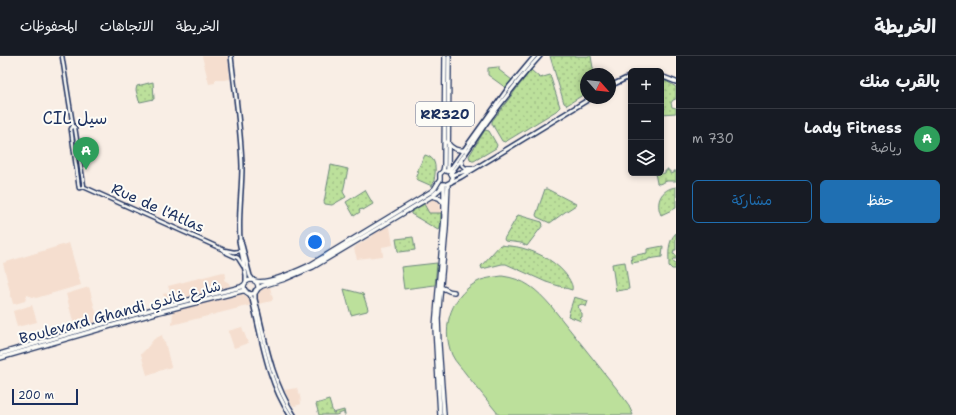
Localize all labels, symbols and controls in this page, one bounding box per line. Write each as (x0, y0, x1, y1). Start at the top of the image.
text: الخريطة (874, 14, 936, 39)
text: المحفوظات (20, 17, 78, 35)
text: الاتجاهات (100, 17, 154, 35)
text: الخريطة (176, 17, 219, 35)
north arrow (580, 68, 616, 104)
map controls (628, 68, 664, 176)
button: + (628, 68, 664, 104)
text: بالقرب منك (860, 70, 940, 92)
road number: RR320 (416, 102, 474, 126)
button: − (628, 104, 664, 140)
district label: CIL سيل (42, 107, 108, 129)
text: Lady Fitness (804, 118, 902, 138)
text: 730 m (692, 130, 734, 147)
text: A (922, 130, 932, 147)
pin: A (73, 137, 99, 170)
text: رياضة (871, 139, 902, 156)
button: layers (628, 140, 664, 176)
street label: Rue de l'Atlas (108, 179, 208, 237)
button: مشاركة (692, 180, 812, 223)
button: حفظ (820, 180, 940, 223)
your location (305, 232, 325, 252)
street label: Boulevard Ghandi شارع غاندي (17, 275, 223, 350)
scale bar (12, 387, 78, 406)
text: 200 m (18, 388, 54, 403)

